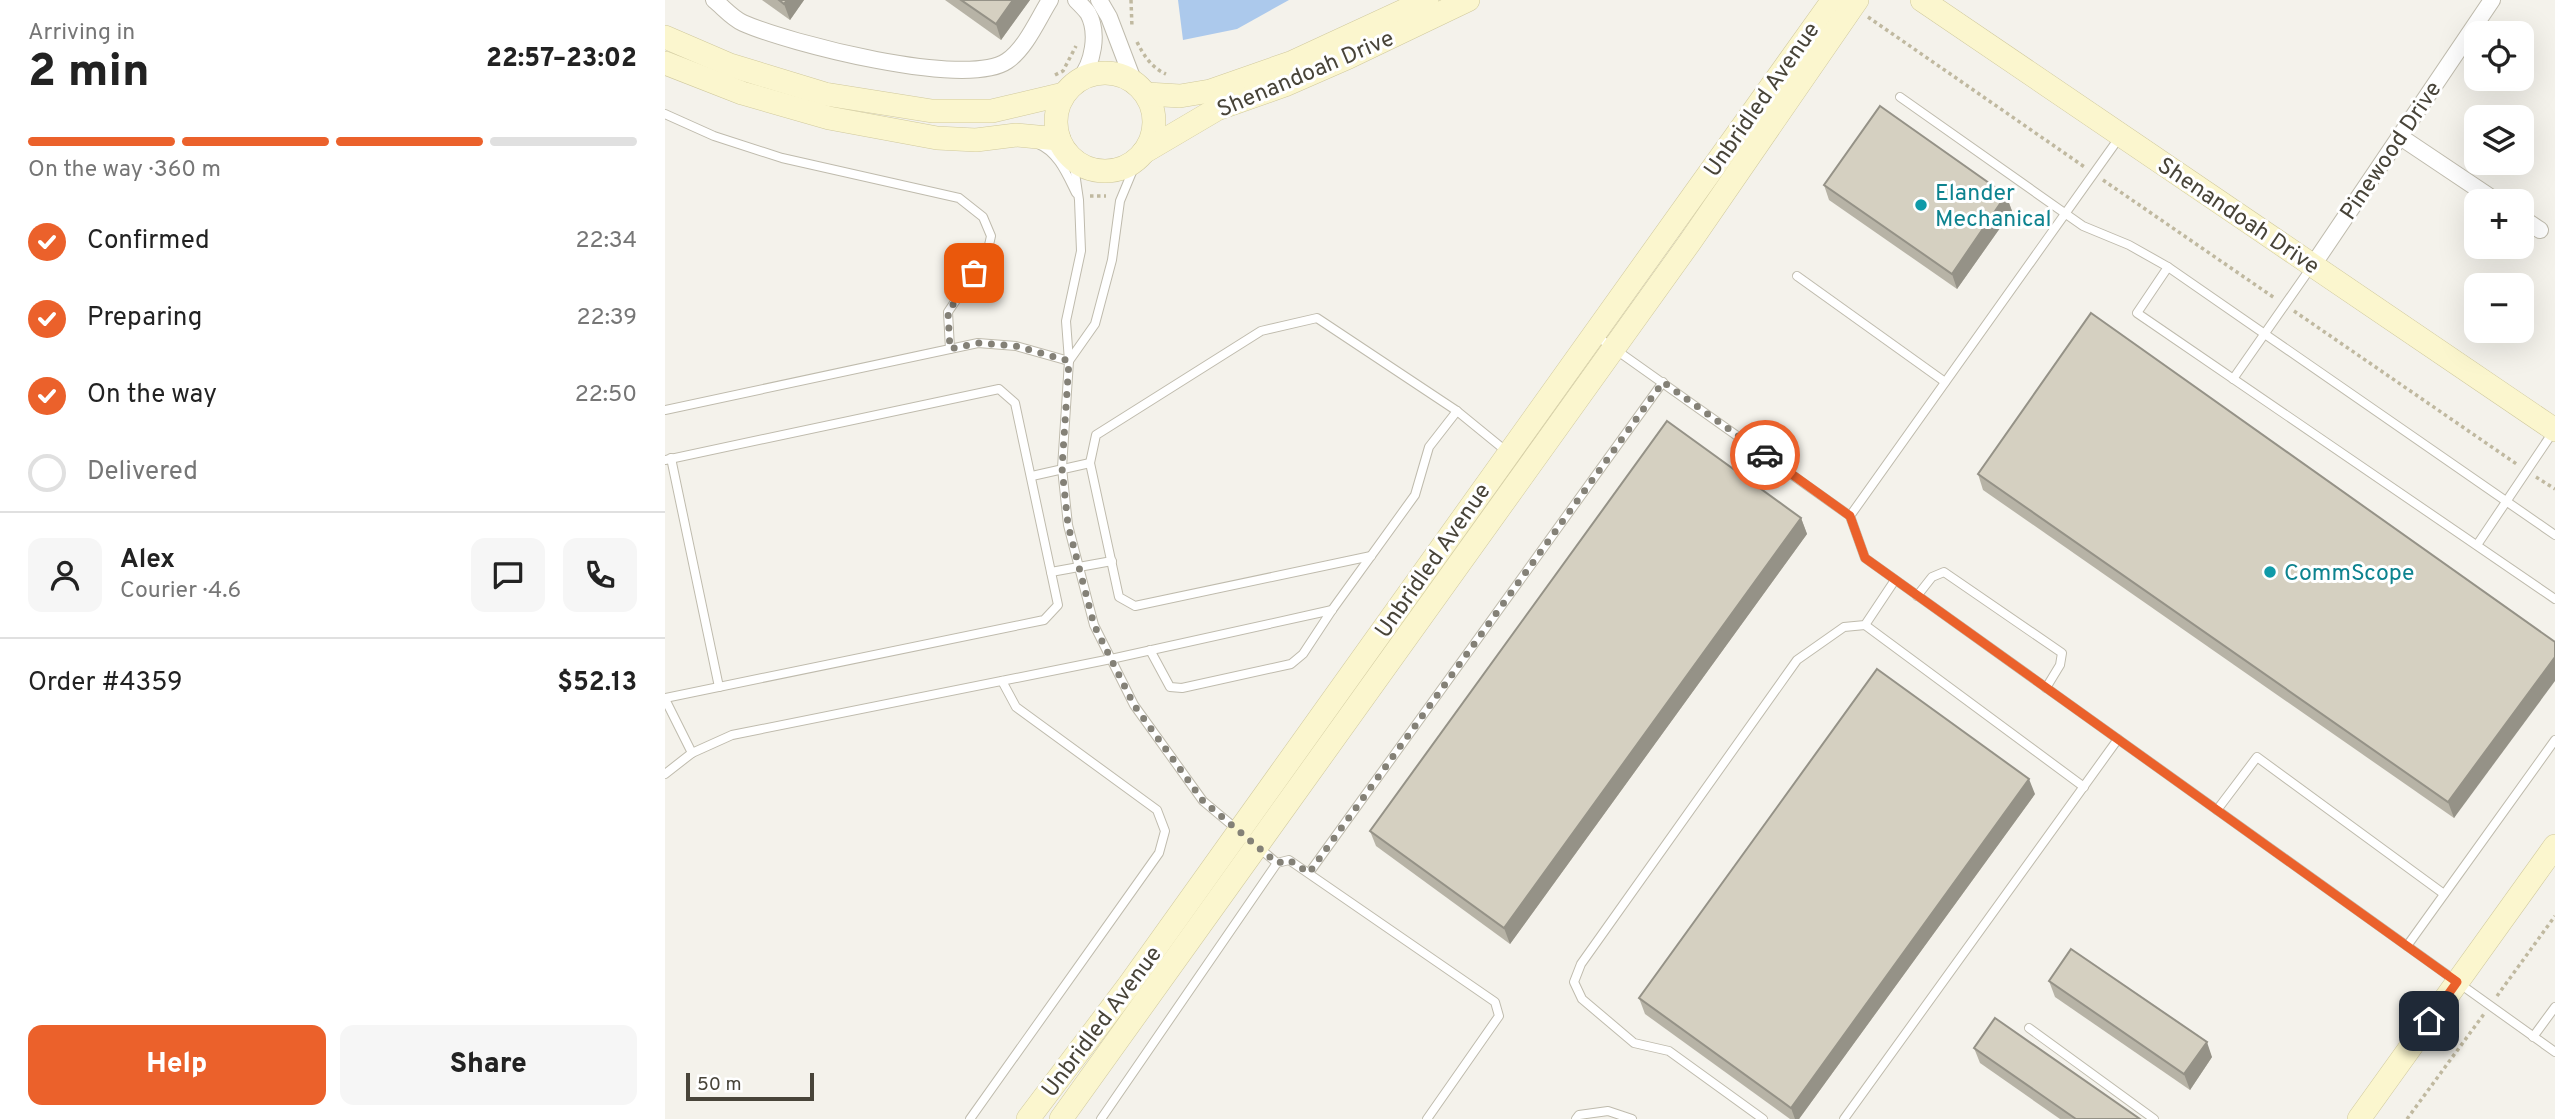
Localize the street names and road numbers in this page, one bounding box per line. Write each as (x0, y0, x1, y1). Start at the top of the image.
street label: Unbridled Avenue (1699, 17, 1827, 183)
street label: Shenandoah Drive (1213, 25, 1399, 126)
street label: Pinewood Drive (2335, 76, 2449, 226)
street label: Shenandoah Drive (2151, 152, 2324, 282)
street label: Unbridled Avenue (1370, 478, 1498, 644)
street label: Unbridled Avenue (1037, 941, 1169, 1104)

